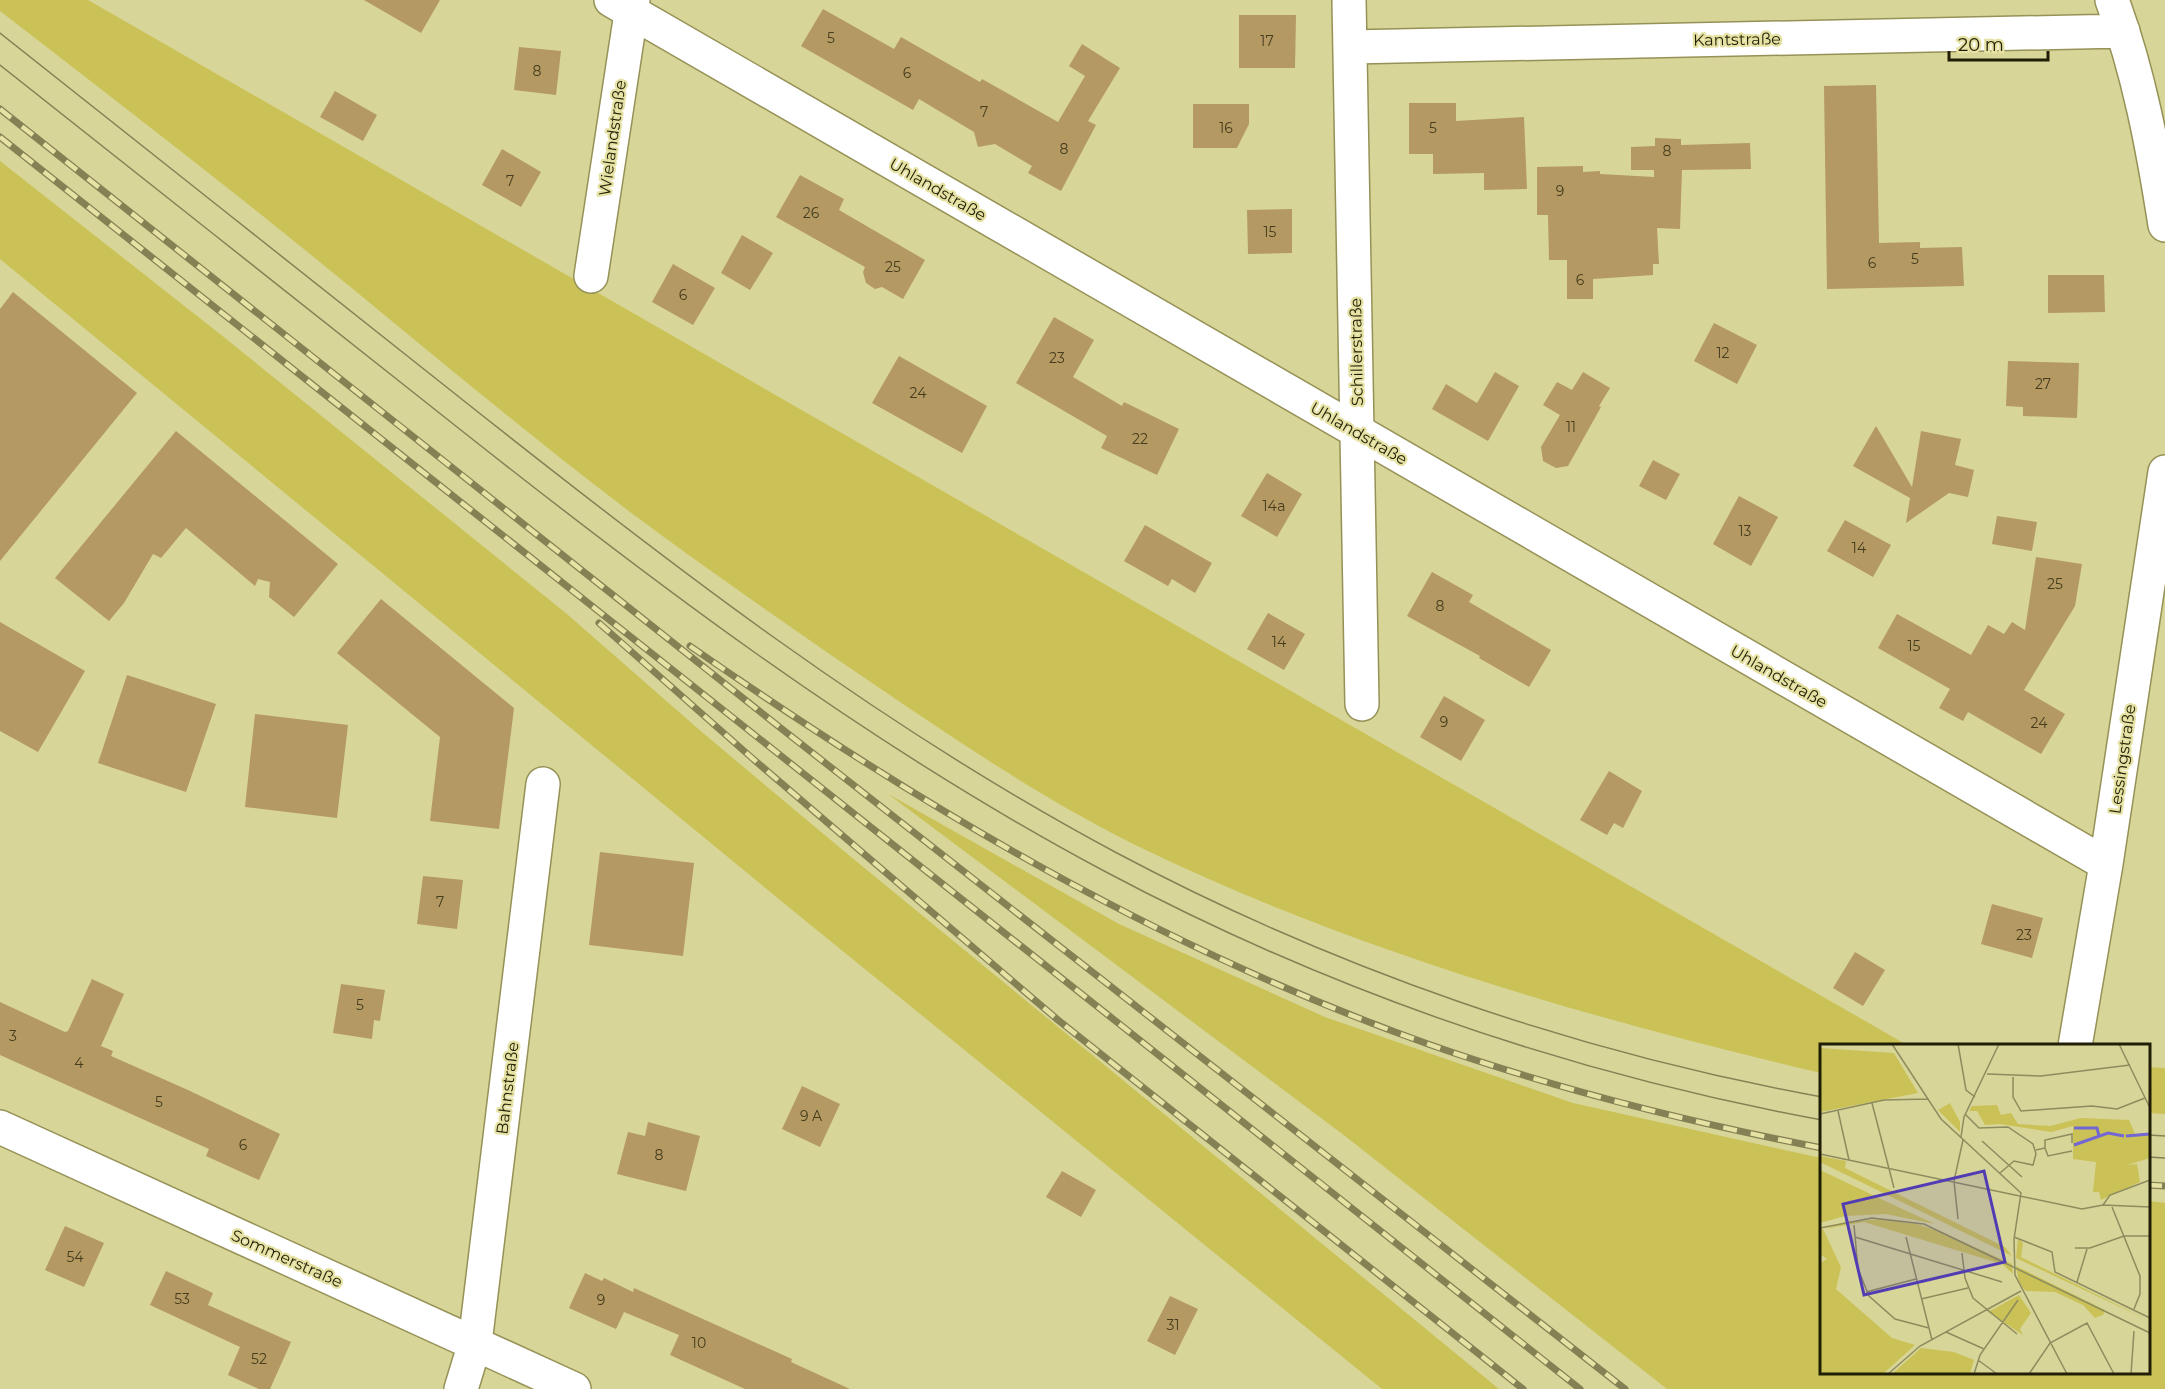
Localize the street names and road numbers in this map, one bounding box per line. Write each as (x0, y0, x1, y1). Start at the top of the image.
street label: Kantstraße (1693, 29, 1781, 50)
street label: Wielandstraße (595, 79, 630, 197)
street label: Uhlandstraße (886, 154, 990, 225)
street label: Schillerstraße (1346, 298, 1367, 406)
street label: Uhlandstraße (1307, 398, 1411, 469)
street label: Uhlandstraße (1727, 641, 1831, 712)
street label: Lessingstraße (2105, 703, 2140, 815)
street label: Bahnstraße (492, 1041, 523, 1135)
street label: Sommerstraße (228, 1225, 345, 1291)

